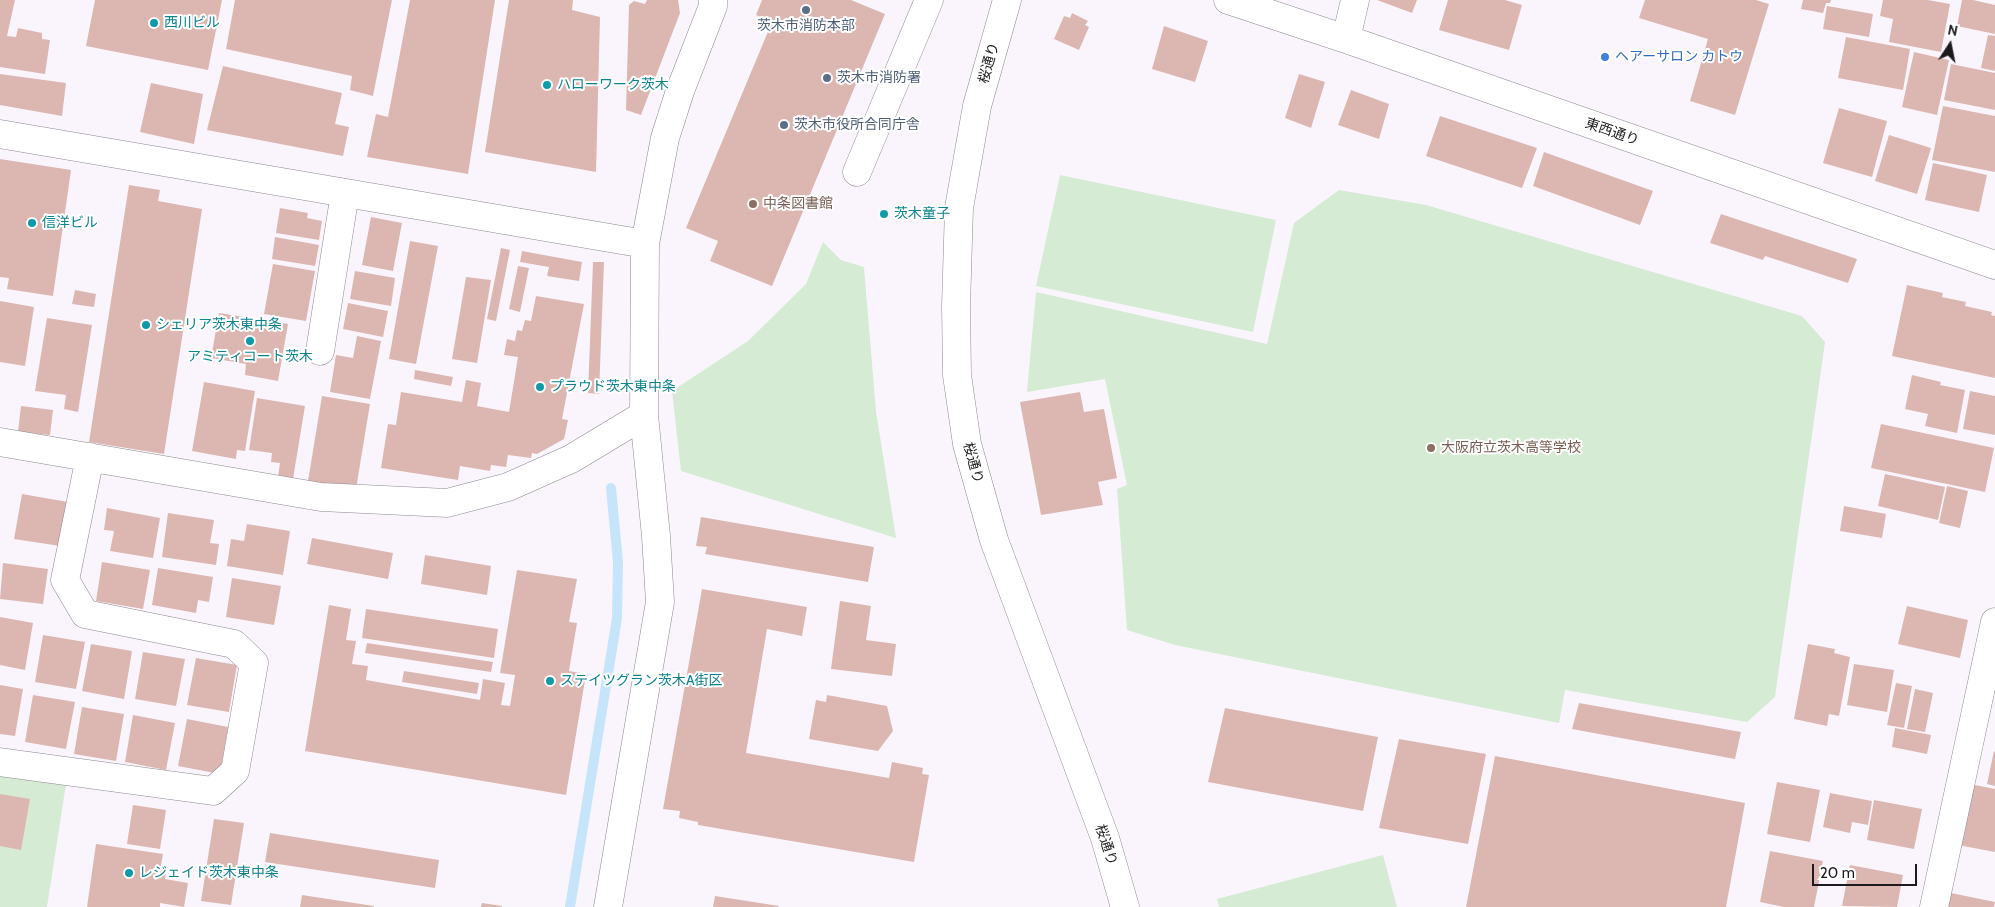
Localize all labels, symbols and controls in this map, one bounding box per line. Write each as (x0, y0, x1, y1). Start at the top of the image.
marker: 茨木市消防本部 (800, 4, 812, 16)
place label: 西川ビル (164, 15, 220, 31)
marker: 西川ビル (148, 17, 160, 29)
place label: 茨木市消防本部 (757, 18, 855, 34)
north arrow (1925, 20, 1975, 70)
text: N (1946, 20, 1959, 40)
street label: 桜通り (975, 40, 1003, 86)
place label: ヘアーサロン カトウ (1615, 49, 1743, 65)
marker: ヘアーサロン カトウ (1599, 51, 1611, 63)
place label: 茨木市消防署 (837, 70, 921, 86)
marker: 茨木市消防署 (821, 72, 833, 84)
place label: ハローワーク茨木 (557, 77, 669, 93)
marker: ハローワーク茨木 (541, 79, 553, 91)
street label: 東西通り (1583, 115, 1641, 149)
place label: 茨木市役所合同庁舎 (794, 117, 920, 133)
marker: 茨木市役所合同庁舎 (778, 119, 790, 131)
place label: 中条図書館 (763, 196, 833, 212)
marker: 中条図書館 (747, 198, 759, 210)
place label: 茨木童子 (894, 206, 950, 222)
marker: 茨木童子 (878, 208, 890, 220)
place label: 信洋ビル (42, 215, 98, 231)
marker: 信洋ビル (26, 217, 38, 229)
place label: シェリア茨木東中条 (156, 317, 282, 333)
marker: シェリア茨木東中条 (140, 319, 152, 331)
marker: アミティコート茨木 (244, 335, 256, 347)
place label: アミティコート茨木 (187, 349, 313, 365)
place label: プラウド茨木東中条 (550, 379, 676, 395)
marker: プラウド茨木東中条 (534, 381, 546, 393)
place label: 大阪府立茨木高等学校 (1441, 440, 1581, 456)
street label: 桜通り (959, 441, 987, 485)
marker: 大阪府立茨木高等学校 (1425, 442, 1437, 454)
place label: ステイツグラン茨木A街区 (560, 673, 723, 689)
marker: ステイツグラン茨木A街区 (544, 675, 556, 687)
street label: 桜通り (1092, 822, 1120, 868)
scale bar (1815, 854, 1920, 886)
text: 20 m (1820, 864, 1855, 882)
place label: レジェイド茨木東中条 (139, 865, 279, 881)
marker: レジェイド茨木東中条 (123, 867, 135, 879)

